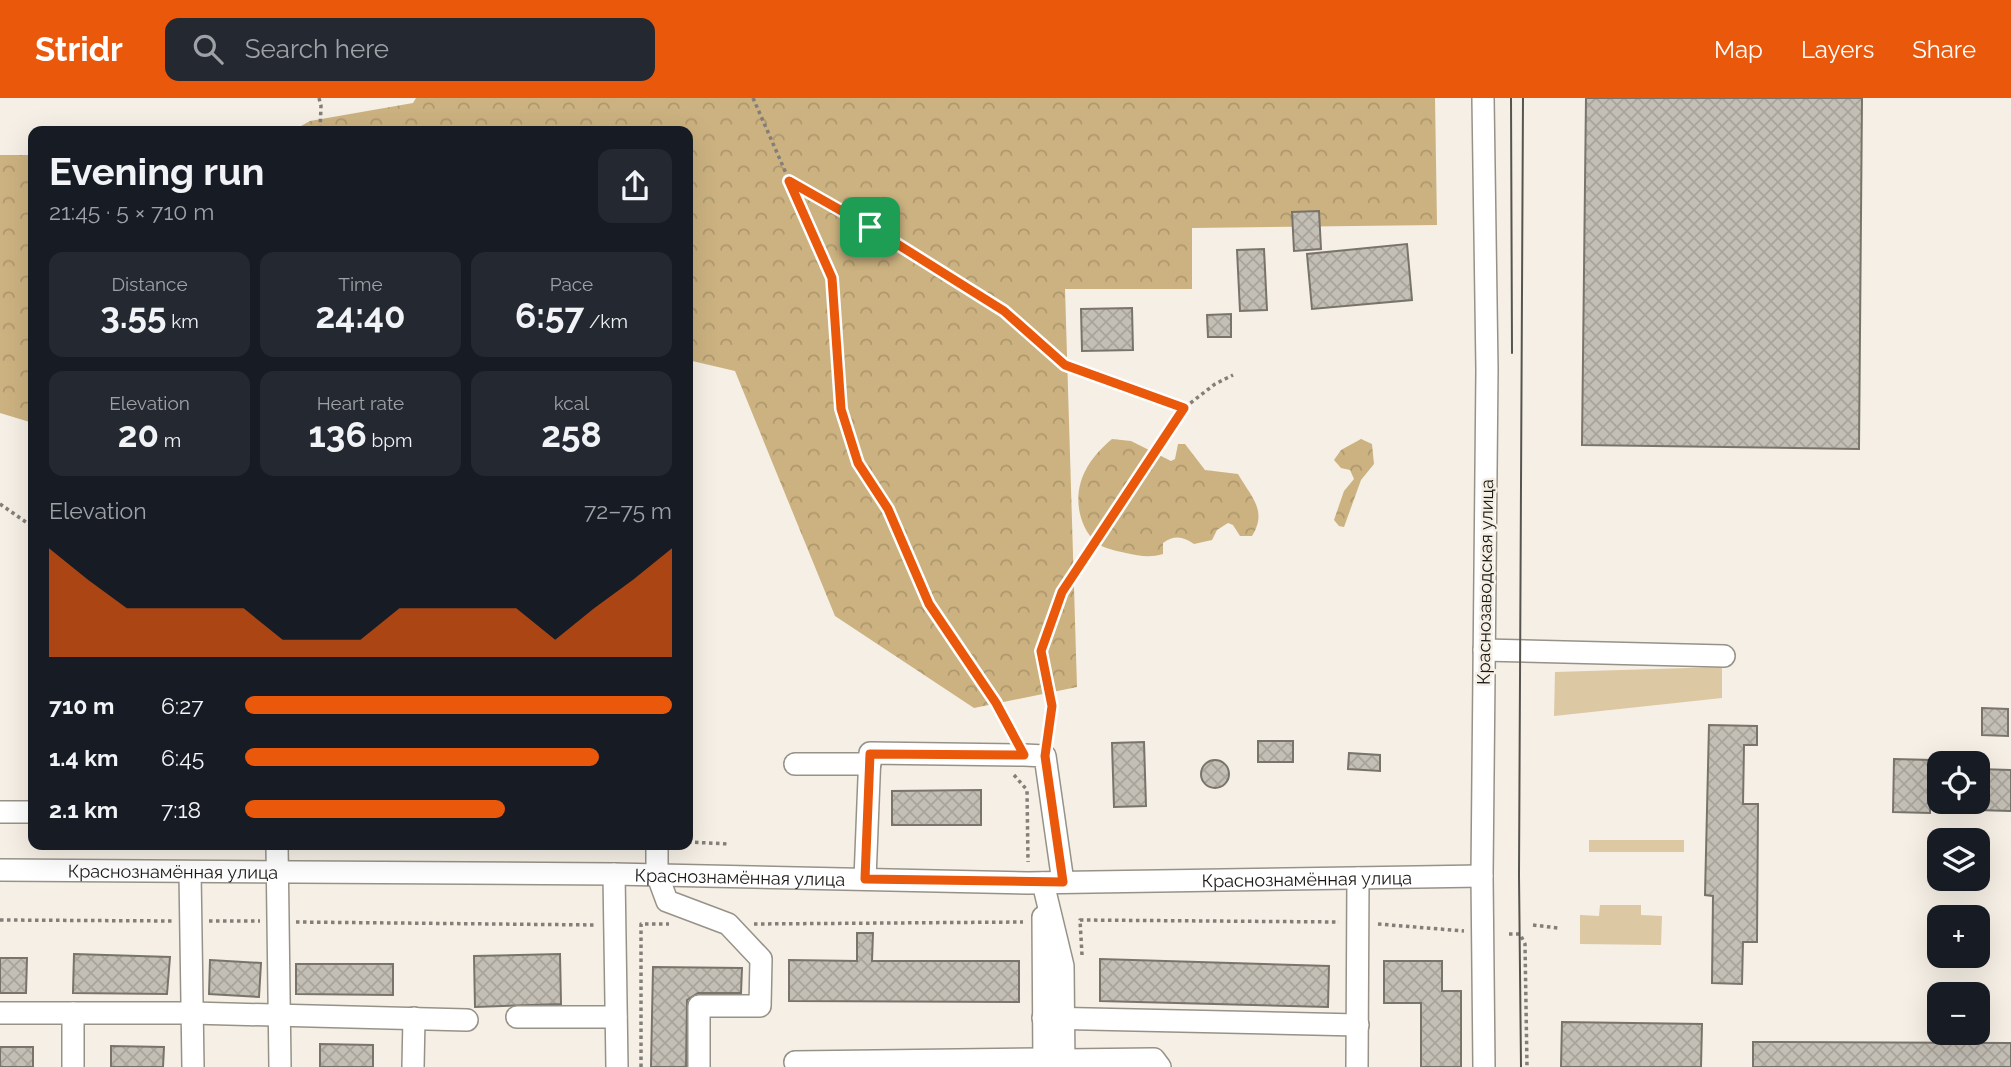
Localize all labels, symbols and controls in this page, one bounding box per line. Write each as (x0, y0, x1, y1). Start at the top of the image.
search box (165, 18, 655, 81)
text: Stridr (35, 30, 123, 69)
icon: search (189, 30, 227, 68)
text: Search here (245, 34, 389, 64)
text: Map (1714, 35, 1763, 64)
text: Layers (1801, 35, 1874, 64)
text: Share (1912, 35, 1976, 64)
text: Evening run (49, 149, 264, 194)
button: share (598, 149, 672, 223)
pin (840, 197, 900, 257)
text: 21:45 · 5 × 710 m (49, 198, 214, 225)
icon: arrive (851, 208, 889, 246)
text: Distance (111, 273, 188, 295)
text: Time (338, 273, 383, 295)
text: Pace (550, 273, 593, 295)
text: 3.55 (100, 295, 166, 336)
text: 24:40 (316, 295, 405, 336)
text: 6:57 (515, 295, 584, 336)
text: km (166, 310, 199, 332)
text: /km (584, 310, 628, 332)
text: Elevation (109, 392, 190, 414)
text: Heart rate (317, 392, 404, 414)
text: kcal (554, 392, 589, 414)
text: 20 (118, 414, 159, 455)
text: 136 (309, 414, 367, 455)
text: 258 (541, 414, 602, 455)
text: m (159, 429, 181, 451)
text: bpm (367, 429, 412, 451)
street label: Краснозаводская улица (1473, 479, 1497, 685)
text: Elevation (49, 497, 147, 524)
text: 72–75 m (584, 497, 672, 524)
text: 710 m (49, 692, 114, 719)
text: 6:27 (161, 692, 203, 719)
text: 1.4 km (49, 744, 118, 771)
text: 6:45 (161, 744, 204, 771)
map controls (1927, 751, 1990, 1045)
button: locate (1927, 751, 1990, 814)
text: 2.1 km (49, 796, 118, 823)
text: 7:18 (161, 796, 201, 823)
button: layers (1927, 828, 1990, 891)
street label: Краснознамённая улица (68, 860, 278, 882)
street label: Краснознамённая улица (635, 864, 845, 890)
street label: Краснознамённая улица (1201, 867, 1412, 891)
button: + (1927, 905, 1990, 968)
button: − (1927, 982, 1990, 1045)

